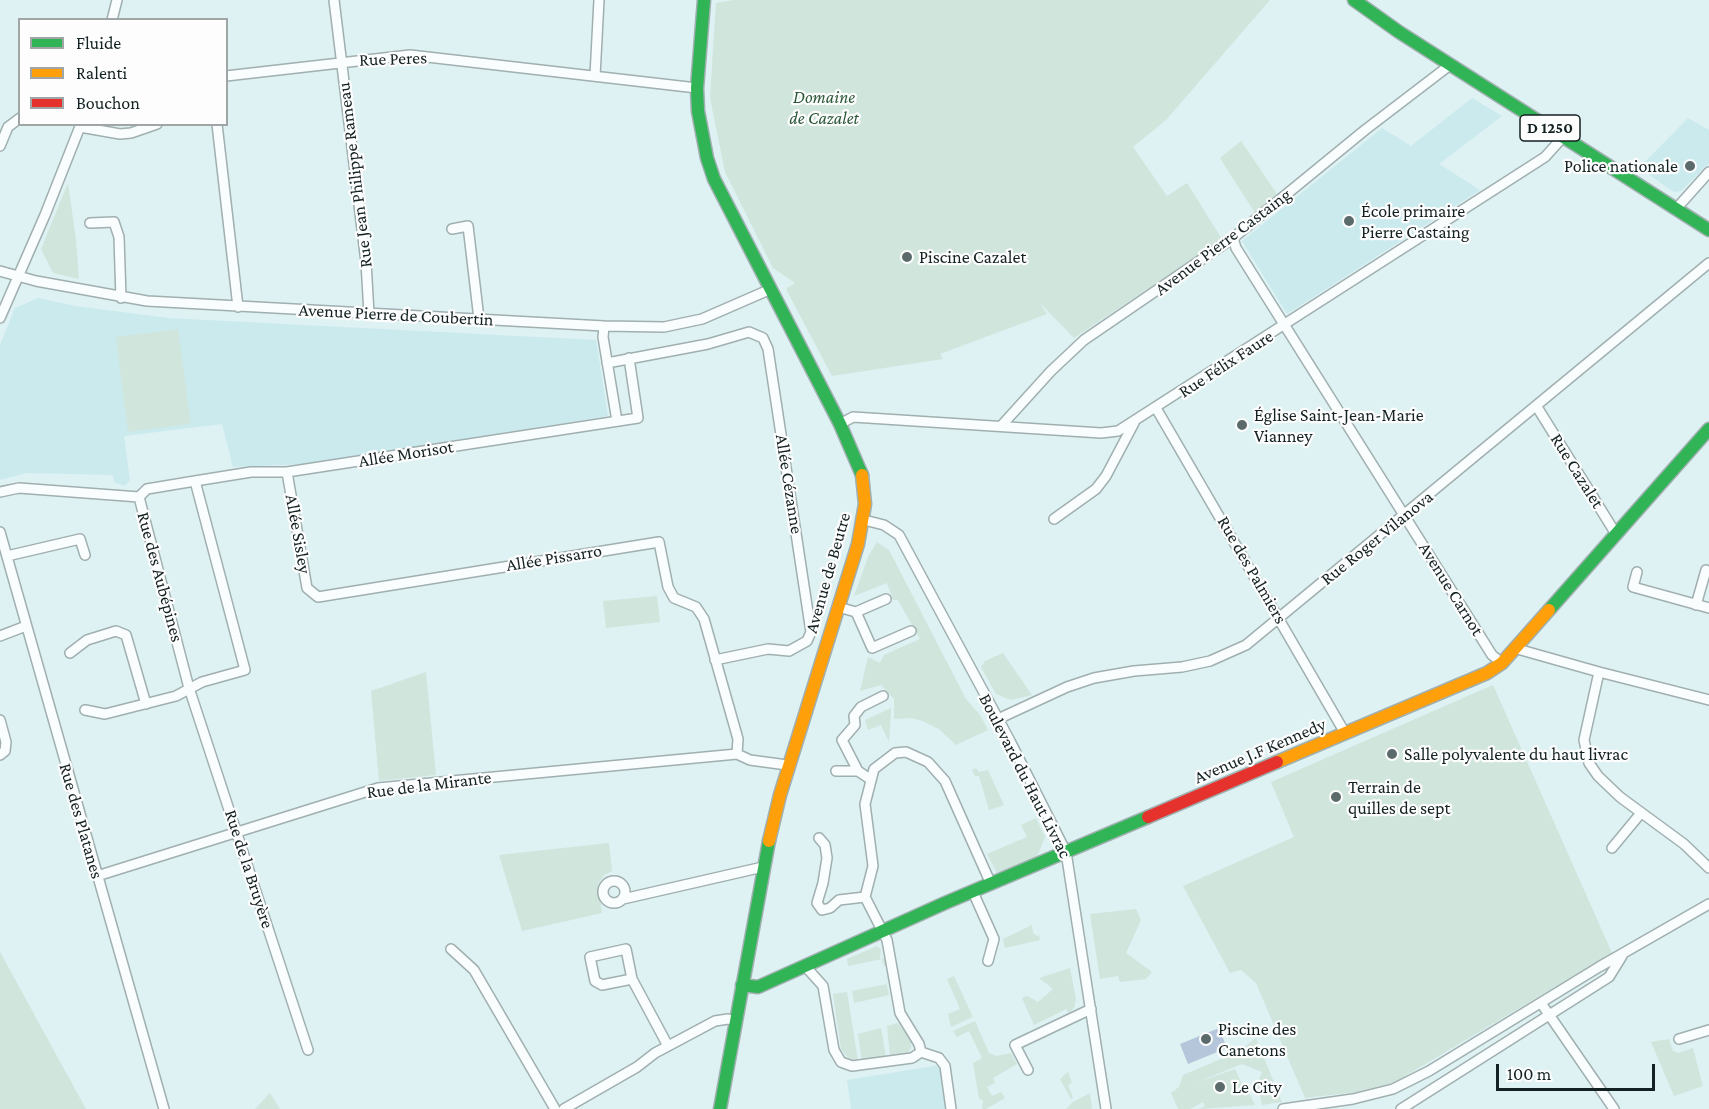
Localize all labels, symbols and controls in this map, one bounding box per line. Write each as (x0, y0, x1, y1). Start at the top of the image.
legend (18, 18, 228, 126)
text: Fluide (76, 33, 121, 53)
street label: Rue Peres (359, 47, 427, 71)
text: Ralenti (76, 63, 127, 83)
street label: Rue Jean Philippe Rameau (333, 81, 377, 269)
park label: Domaine de Cazalet (789, 86, 859, 128)
text: Bouchon (76, 93, 140, 113)
road number: D 1250 (1520, 115, 1580, 141)
place label: Police nationale (1564, 155, 1678, 177)
marker: Police nationale (1683, 159, 1697, 173)
street label: Avenue Pierre Castaing (1151, 184, 1295, 300)
place label: École primaire Pierre Castaing (1361, 200, 1470, 242)
marker: École primaire Pierre Castaing (1342, 214, 1356, 228)
place label: Piscine Cazalet (919, 246, 1026, 268)
marker: Piscine Cazalet (900, 250, 914, 264)
street label: Avenue Pierre de Coubertin (298, 299, 494, 331)
street label: Rue Félix Faure (1175, 325, 1277, 403)
place label: Église Saint-Jean-Marie Vianney (1254, 404, 1424, 446)
marker: Église Saint-Jean-Marie Vianney (1235, 418, 1249, 432)
street label: Rue Cazalet (1546, 430, 1608, 512)
street label: Allée Cézanne (770, 433, 808, 535)
street label: Allée Morisot (357, 436, 455, 472)
street label: Rue Roger Vilanova (1316, 486, 1438, 590)
street label: Allée Sisley (280, 493, 316, 575)
street label: Rue des Aubépines (132, 510, 188, 644)
street label: Avenue de Beutre (800, 510, 856, 636)
street label: Rue des Palmiers (1212, 512, 1292, 628)
street label: Avenue Carnot (1414, 538, 1488, 640)
street label: Allée Pissarro (505, 540, 603, 576)
street label: Boulevard du Haut Livrac (974, 690, 1076, 862)
street label: Avenue J.F Kennedy (1191, 713, 1329, 789)
place label: Salle polyvalente du haut livrac (1404, 743, 1628, 765)
marker: Salle polyvalente du haut livrac (1385, 747, 1399, 761)
street label: Rue des Platanes (54, 761, 108, 881)
street label: Rue de la Mirante (366, 767, 492, 803)
place label: Terrain de quilles de sept (1348, 776, 1450, 818)
marker: Terrain de quilles de sept (1329, 790, 1343, 804)
street label: Rue de la Bruyère (220, 807, 278, 931)
place label: Piscine des Canetons (1218, 1018, 1296, 1060)
marker: Piscine des Canetons (1199, 1032, 1213, 1046)
scale bar (1499, 1052, 1658, 1090)
text: 100 m (1507, 1064, 1551, 1084)
place label: Le City (1232, 1076, 1282, 1098)
marker: Le City (1213, 1080, 1227, 1094)

